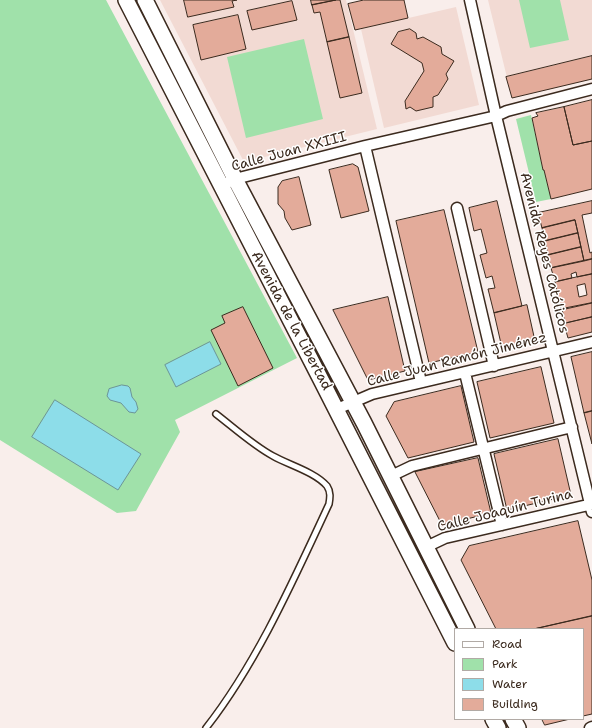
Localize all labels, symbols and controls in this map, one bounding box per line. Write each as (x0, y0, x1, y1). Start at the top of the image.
street label: Calle Juan XXIII (230, 129, 348, 175)
street label: Avenida Reyes Católicos (516, 171, 572, 335)
street label: Avenida de la Libertad (247, 249, 335, 393)
street label: Calle Juan Ramón Jiménez (365, 330, 549, 390)
street label: Calle Joaquín Turina (436, 486, 574, 536)
legend (454, 628, 584, 720)
text: Road (492, 636, 522, 652)
text: Park (492, 656, 518, 672)
text: Water (492, 676, 527, 692)
text: Building (492, 696, 538, 712)

